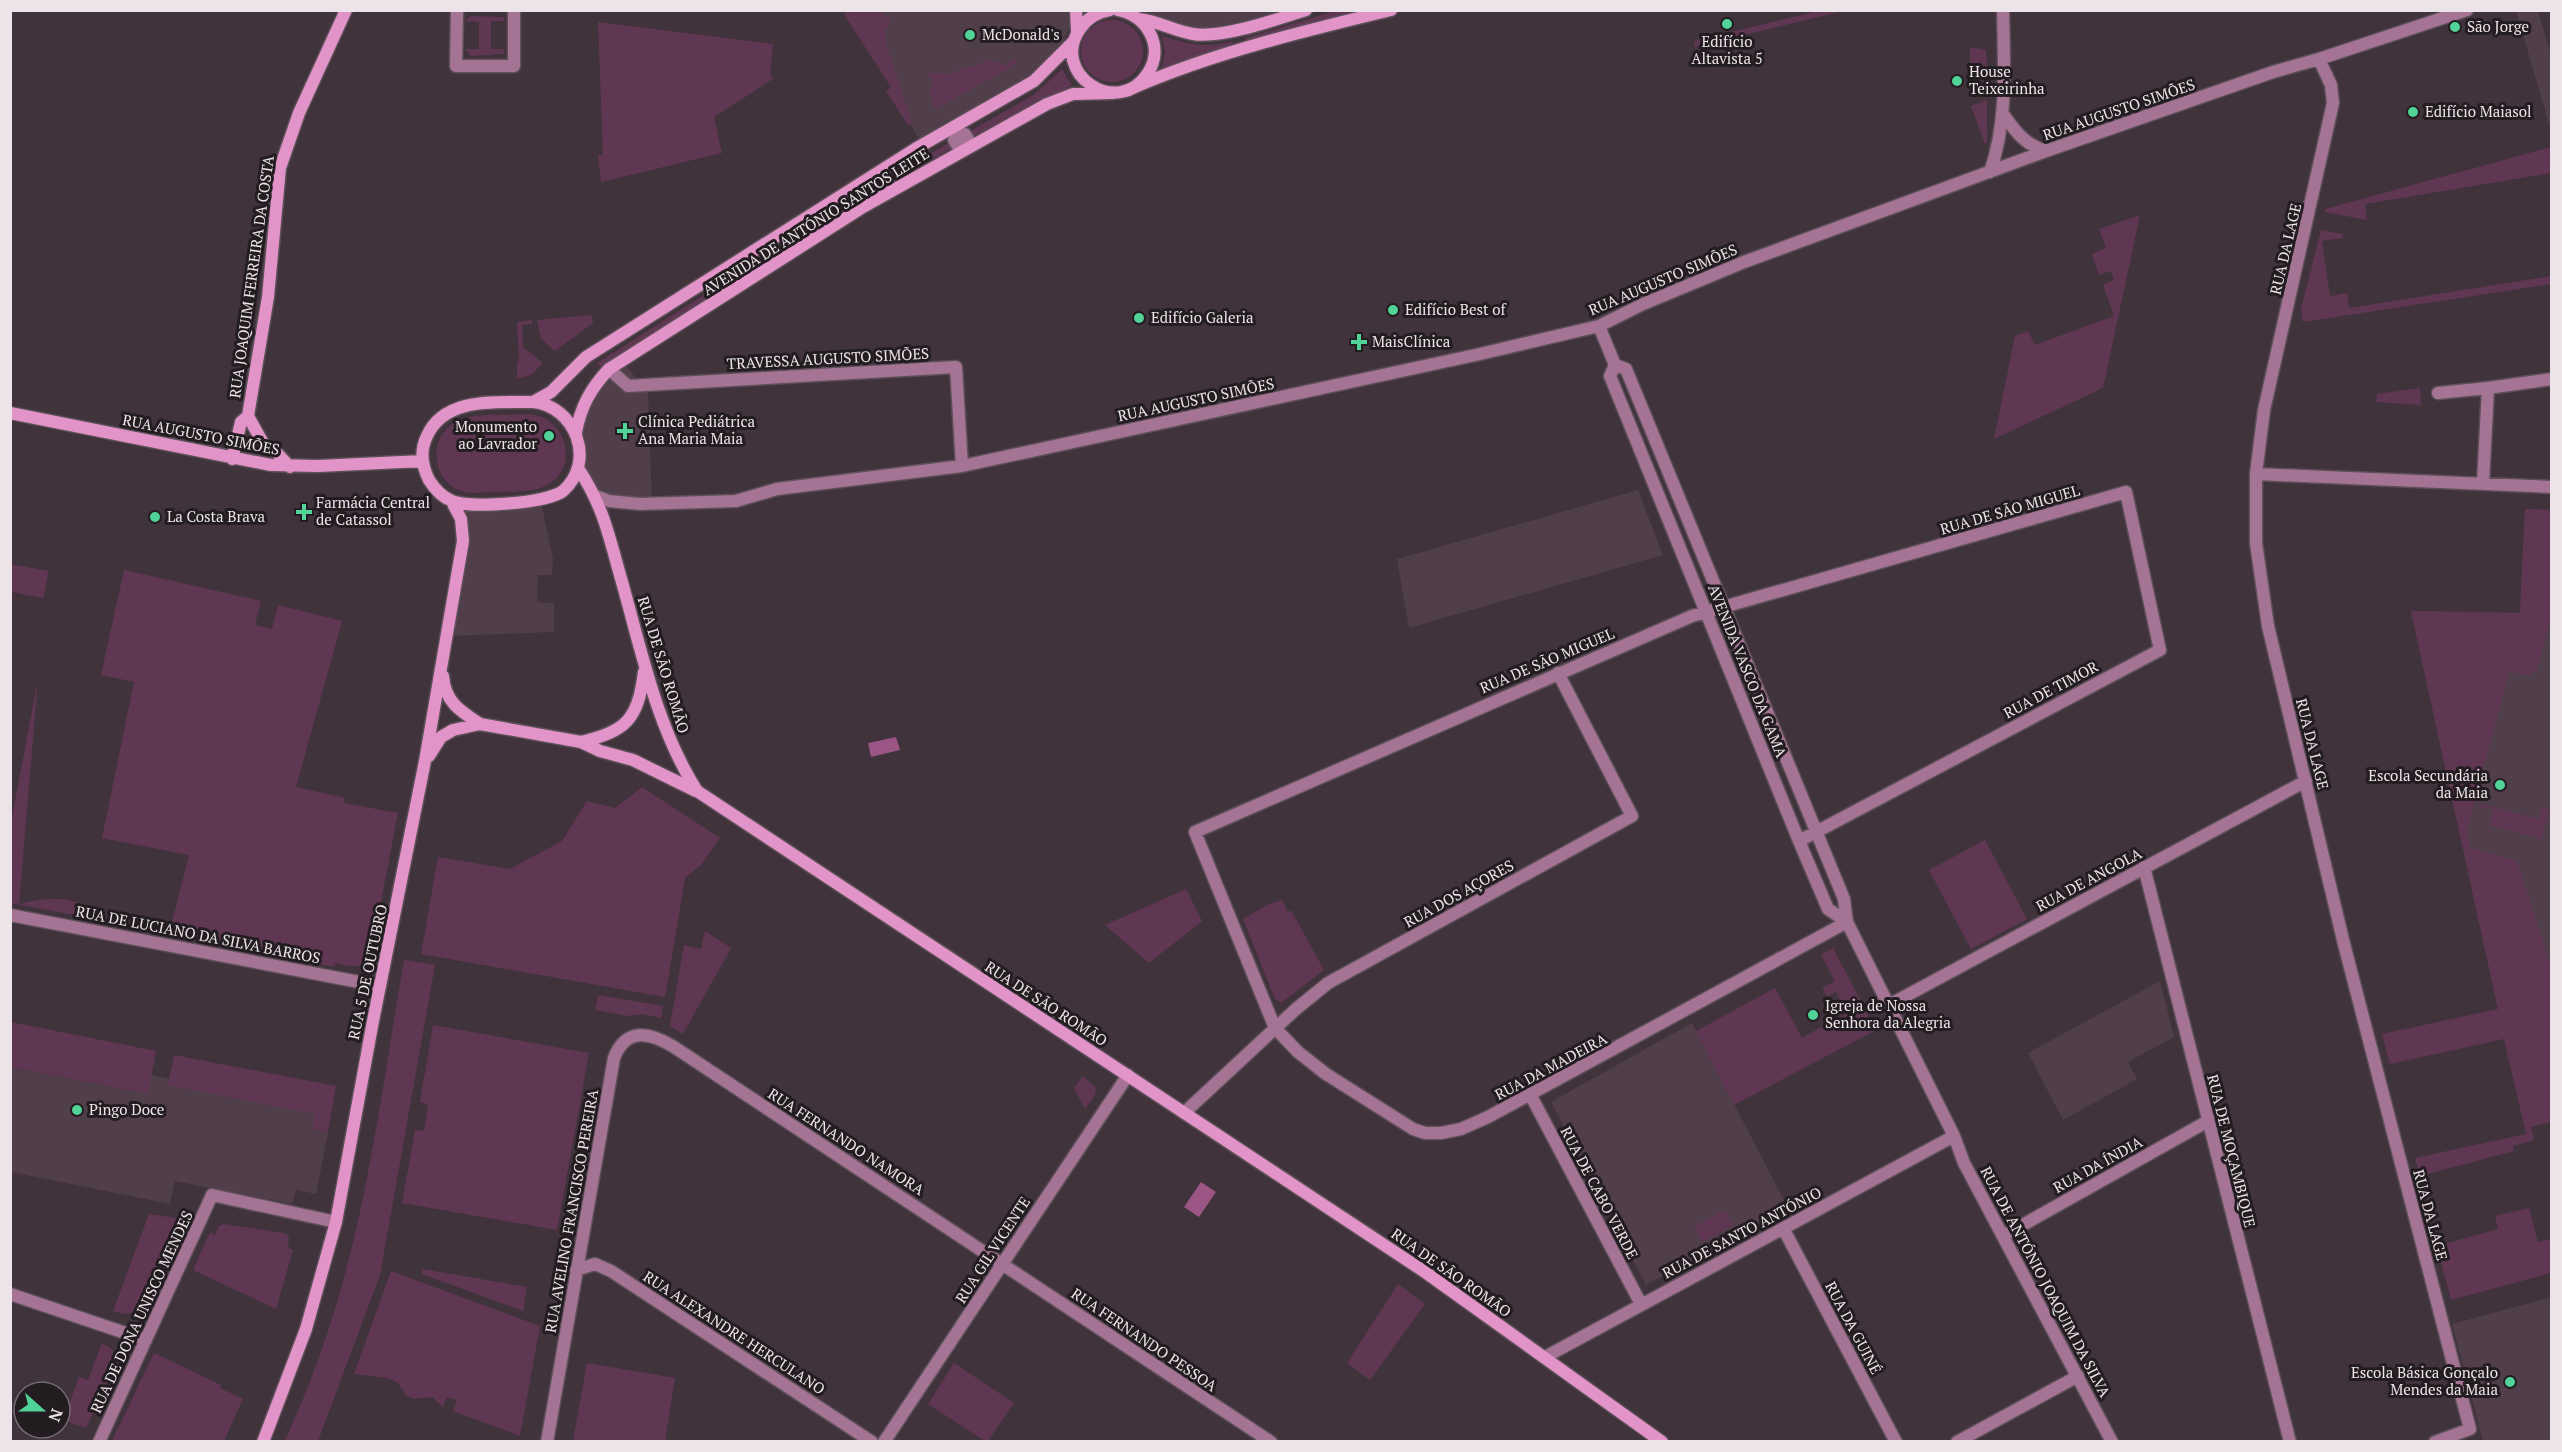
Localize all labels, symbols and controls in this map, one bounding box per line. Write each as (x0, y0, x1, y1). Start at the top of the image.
place label: São Jorge (2467, 16, 2529, 36)
marker: Edifício Altavista 5 (1720, 17, 1734, 31)
marker: São Jorge (2448, 20, 2462, 34)
place label: McDonald's (982, 24, 1060, 44)
marker: McDonald's (963, 28, 977, 42)
place label: Edifício Altavista 5 (1691, 31, 1763, 68)
place label: House Teixeirinha (1969, 61, 2045, 98)
marker: House Teixeirinha (1950, 74, 1964, 88)
street label: RUA AUGUSTO SIMÕES (2040, 74, 2197, 144)
place label: Edifício Maiasol (2425, 101, 2532, 121)
marker: Edifício Maiasol (2406, 105, 2420, 119)
street label: AVENIDA DE ANTÓNIO SANTOS LEITE (698, 143, 933, 299)
street label: RUA JOAQUIM FERREIRA DA COSTA (224, 154, 278, 399)
street label: RUA DA LAGE (2265, 201, 2305, 297)
street label: RUA AUGUSTO SIMÕES (1585, 239, 1740, 319)
place label: Edifício Best of (1405, 299, 1506, 319)
marker: Edifício Best of (1386, 303, 1400, 317)
place label: Edifício Galeria (1151, 307, 1254, 327)
marker: Edifício Galeria (1132, 311, 1146, 325)
place label: MaisClínica (1372, 331, 1451, 351)
marker: MaisClínica (1350, 333, 1368, 351)
street label: TRAVESSA AUGUSTO SIMÕES (726, 343, 930, 373)
street label: RUA AUGUSTO SIMÕES (1116, 373, 1276, 425)
street label: RUA AUGUSTO SIMÕES (121, 409, 281, 459)
place label: Clínica Pediátrica Ana Maria Maia (638, 411, 756, 448)
place label: Monumento ao Lavrador (455, 416, 537, 453)
marker: Clínica Pediátrica Ana Maria Maia (616, 422, 634, 440)
marker: Monumento ao Lavrador (542, 429, 556, 443)
street label: RUA DE SÃO MIGUEL (1938, 480, 2082, 539)
place label: Farmácia Central de Catassol (316, 492, 430, 529)
marker: Farmácia Central de Catassol (297, 505, 311, 519)
place label: La Costa Brava (167, 506, 265, 526)
marker: La Costa Brava (148, 510, 162, 524)
street label: AVENIDA VASCO DA GAMA (1704, 581, 1792, 761)
street label: RUA DE SÃO ROMÃO (634, 594, 694, 736)
street label: RUA DE SÃO MIGUEL (1476, 623, 1617, 697)
street label: RUA DE TIMOR (2000, 656, 2102, 722)
street label: RUA DA LAGE (2292, 696, 2334, 791)
place label: Escola Secundária da Maia (2368, 765, 2488, 802)
marker: Escola Secundária da Maia (2493, 778, 2507, 792)
street label: RUA DE ANGOLA (2032, 842, 2146, 915)
street label: RUA DOS AÇORES (1400, 855, 1517, 932)
street label: RUA DE LUCIANO DA SILVA BARROS (74, 900, 322, 968)
street label: RUA 5 DE OUTUBRO (343, 902, 391, 1041)
street label: RUA DE SÃO ROMÃO (981, 956, 1112, 1050)
place label: Igreja de Nossa Senhora da Alegria (1825, 995, 1951, 1032)
marker: Igreja de Nossa Senhora da Alegria (1806, 1008, 1820, 1022)
street label: RUA DA MADEIRA (1491, 1028, 1611, 1104)
street label: RUA DE MOÇAMBIQUE (2203, 1072, 2261, 1229)
street label: RUA FERNANDO NAMORA (765, 1083, 929, 1200)
street label: RUA AVELINO FRANCISCO PEREIRA (540, 1087, 602, 1334)
place label: Pingo Doce (89, 1099, 164, 1119)
marker: Pingo Doce (70, 1103, 84, 1117)
street label: RUA DE CABO VERDE (1556, 1123, 1643, 1262)
street label: RUA DA ÍNDIA (2049, 1131, 2146, 1197)
street label: RUA DE ANTÓNIO JOAQUIM DA SILVA (1976, 1163, 2116, 1401)
street label: RUA DA LAGE (2409, 1167, 2453, 1262)
street label: RUA DE SANTO ANTÓNIO (1658, 1182, 1825, 1283)
street label: RUA GIL VICENTE (950, 1192, 1034, 1307)
street label: RUA DE DONA UNISCO MENDES (85, 1207, 197, 1416)
street label: RUA DE SÃO ROMÃO (1388, 1223, 1516, 1321)
street label: RUA ALEXANDRE HERCULANO (640, 1266, 829, 1398)
street label: RUA DA GUINÉ (1821, 1278, 1887, 1377)
street label: RUA FERNANDO PESSOA (1068, 1283, 1222, 1396)
place label: Escola Básica Gonçalo Mendes da Maia (2351, 1362, 2498, 1399)
marker: Escola Básica Gonçalo Mendes da Maia (2503, 1375, 2517, 1389)
north arrow (12, 1380, 72, 1440)
text: N (44, 1406, 68, 1425)

